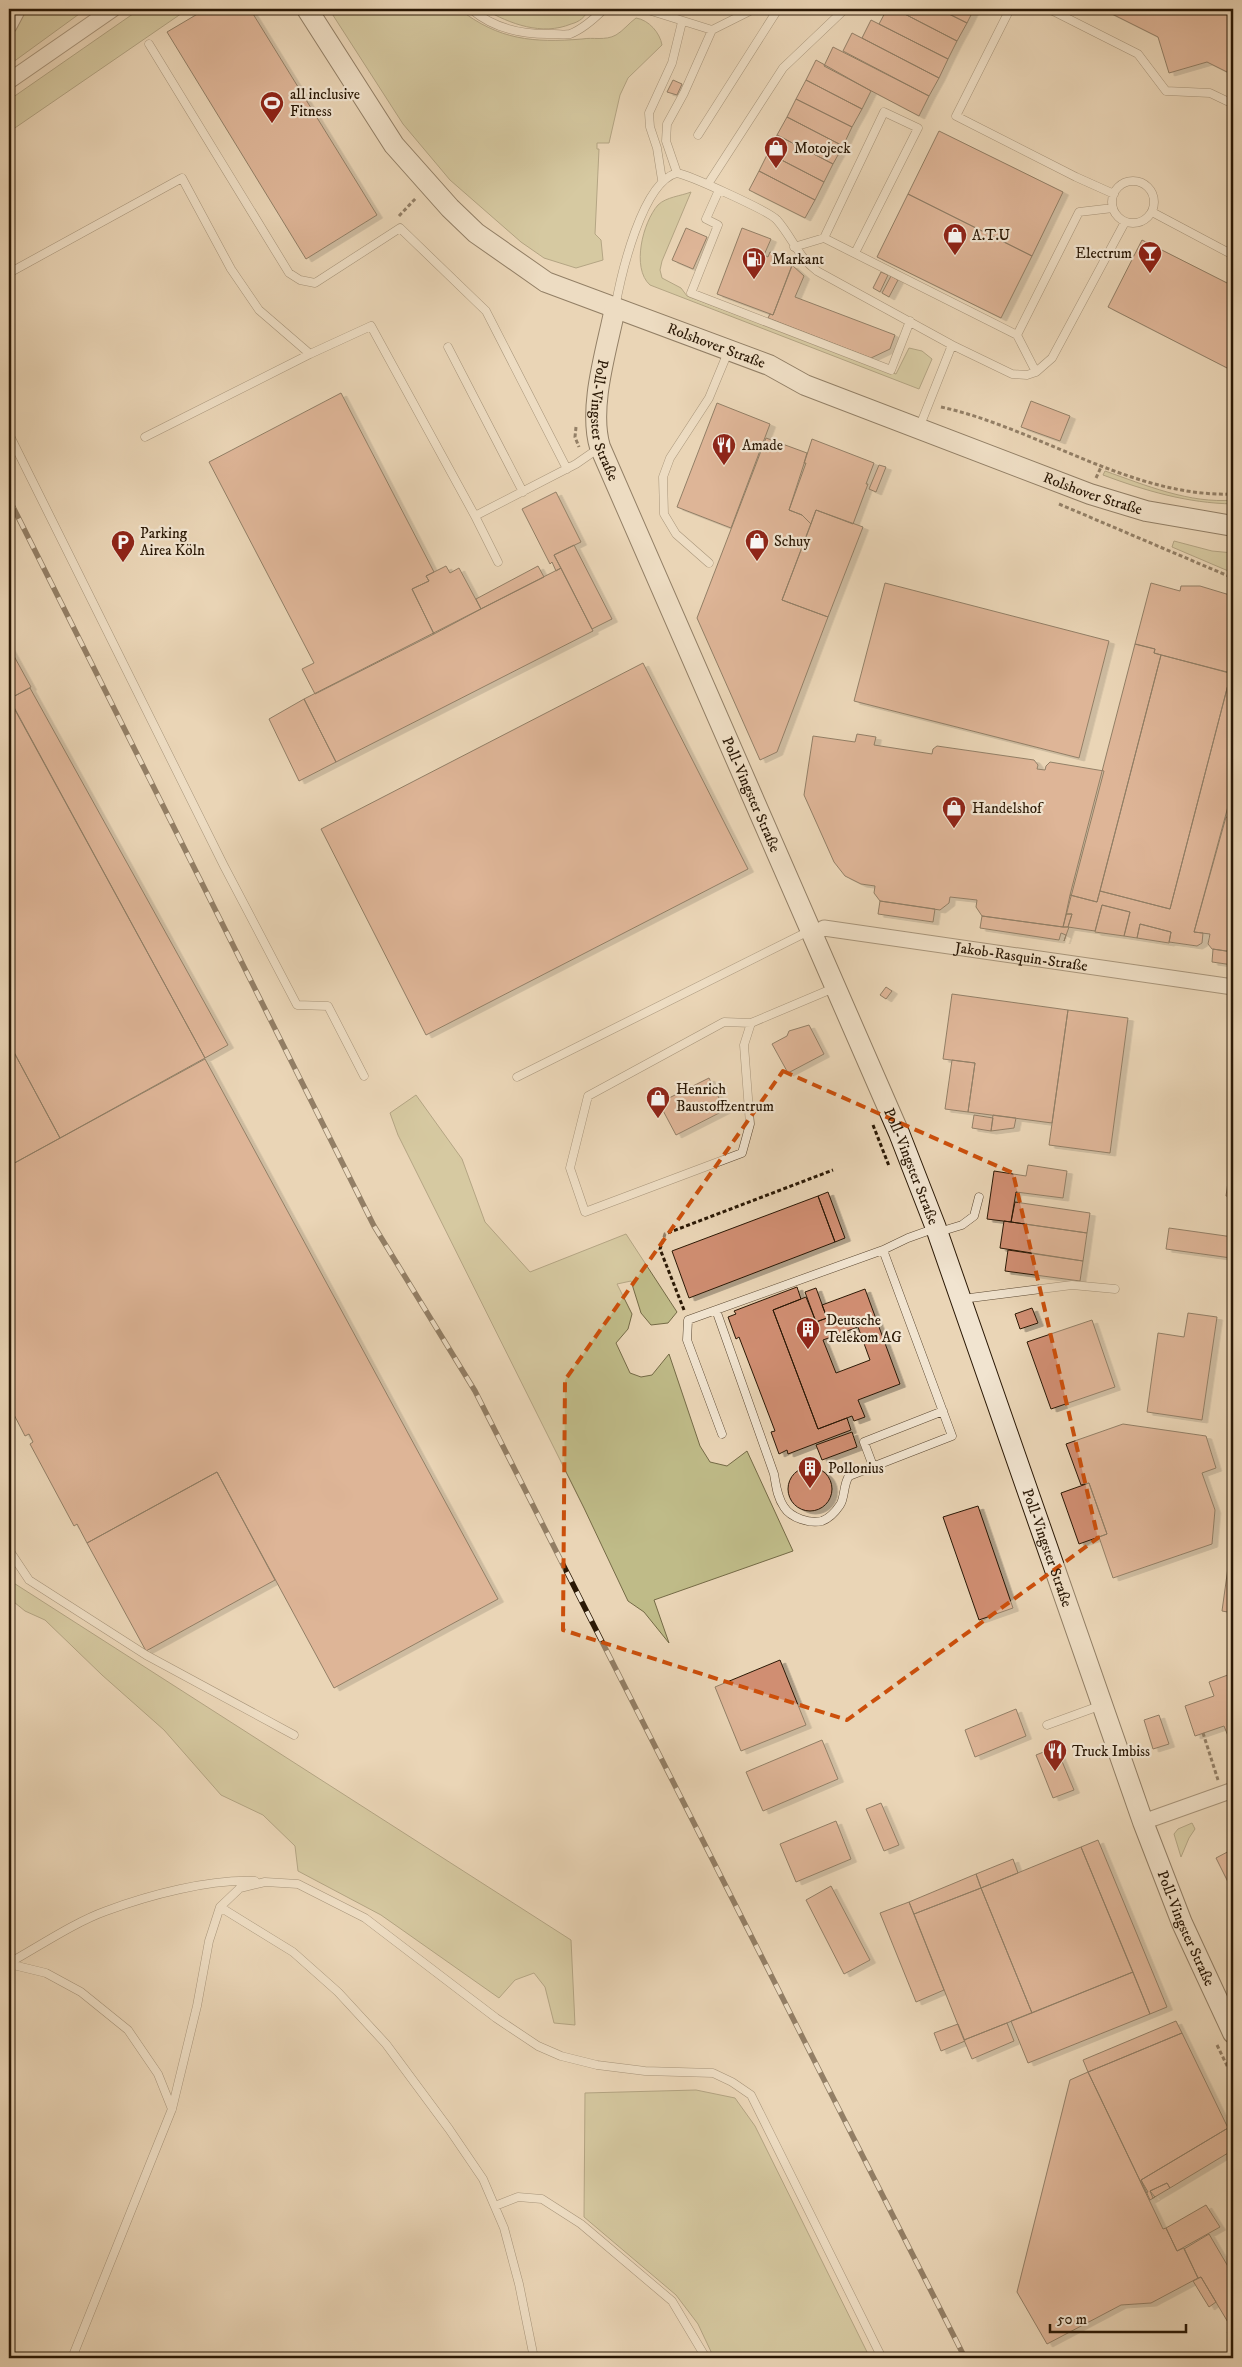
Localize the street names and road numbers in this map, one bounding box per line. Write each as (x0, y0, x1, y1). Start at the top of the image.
street label: Rolshover Straße (665, 318, 768, 372)
street label: Poll-Vingster Straße (587, 358, 623, 484)
street label: Rolshover Straße (1041, 468, 1145, 519)
street label: Poll-Vingster Straße (718, 734, 785, 855)
street label: Jakob-Rasquin-Straße (952, 937, 1089, 975)
street label: Poll-Vingster Straße (880, 1105, 943, 1227)
street label: Poll-Vingster Straße (1018, 1486, 1077, 1609)
street label: Poll-Vingster Straße (1153, 1868, 1219, 1989)

